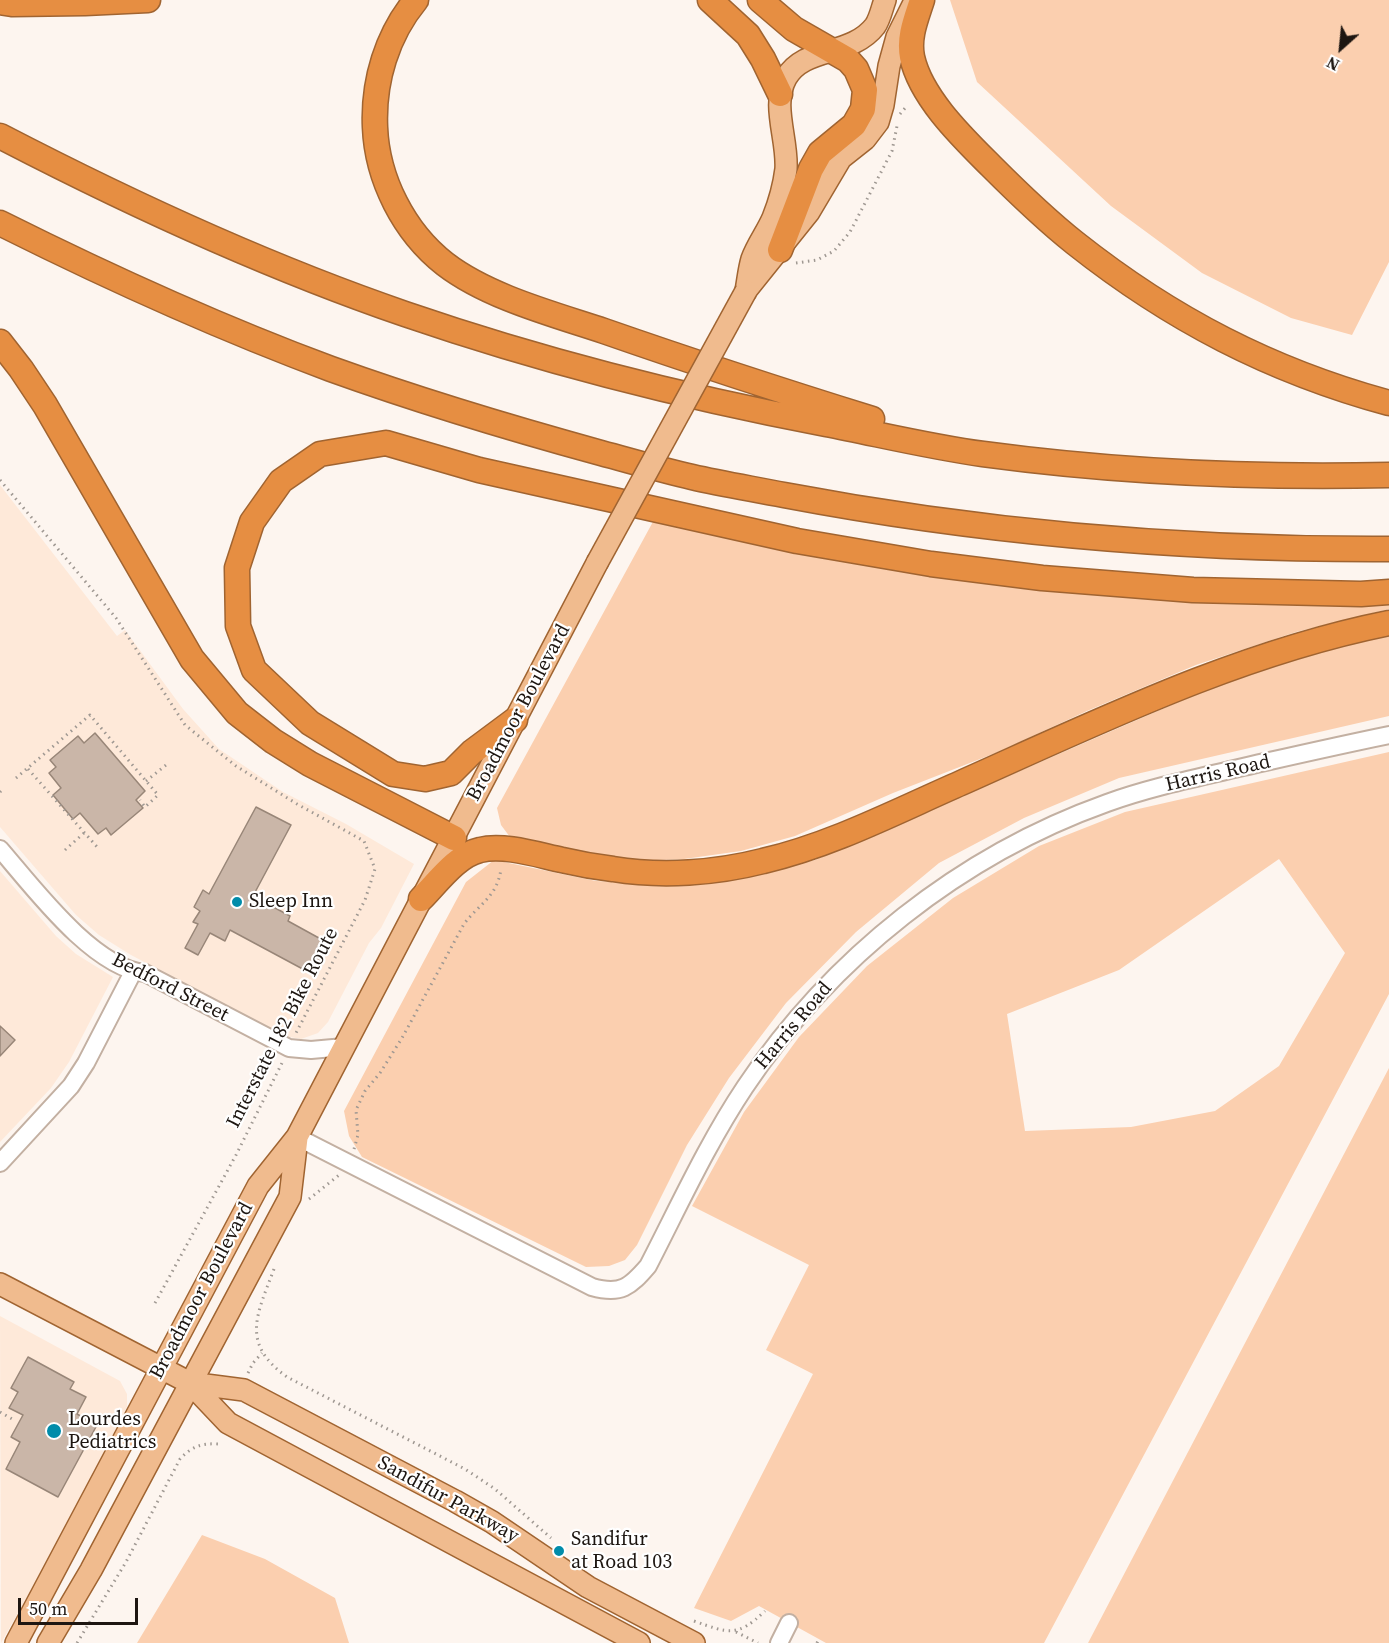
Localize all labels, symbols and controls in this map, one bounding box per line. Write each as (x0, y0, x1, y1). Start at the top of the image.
north arrow (1311, 18, 1371, 78)
text: N (1323, 52, 1343, 76)
street label: Broadmoor Boulevard (462, 620, 576, 806)
street label: Harris Road (1163, 750, 1273, 798)
place label: Sleep Inn (249, 890, 333, 914)
marker: Sleep Inn (230, 895, 244, 909)
street label: Interstate 182 Bike Route (222, 924, 344, 1132)
street label: Bedford Street (108, 948, 232, 1028)
street label: Harris Road (750, 977, 838, 1075)
street label: Broadmoor Boulevard (145, 1198, 259, 1384)
place label: Lourdes Pediatrics (68, 1408, 156, 1455)
marker: Lourdes Pediatrics (45, 1422, 63, 1440)
street label: Sandifur Parkway (373, 1451, 523, 1549)
place label: Sandifur at Road 103 (571, 1528, 672, 1575)
marker: Sandifur at Road 103 (552, 1544, 566, 1558)
scale bar (21, 1586, 141, 1624)
text: 50 m (29, 1596, 67, 1621)

